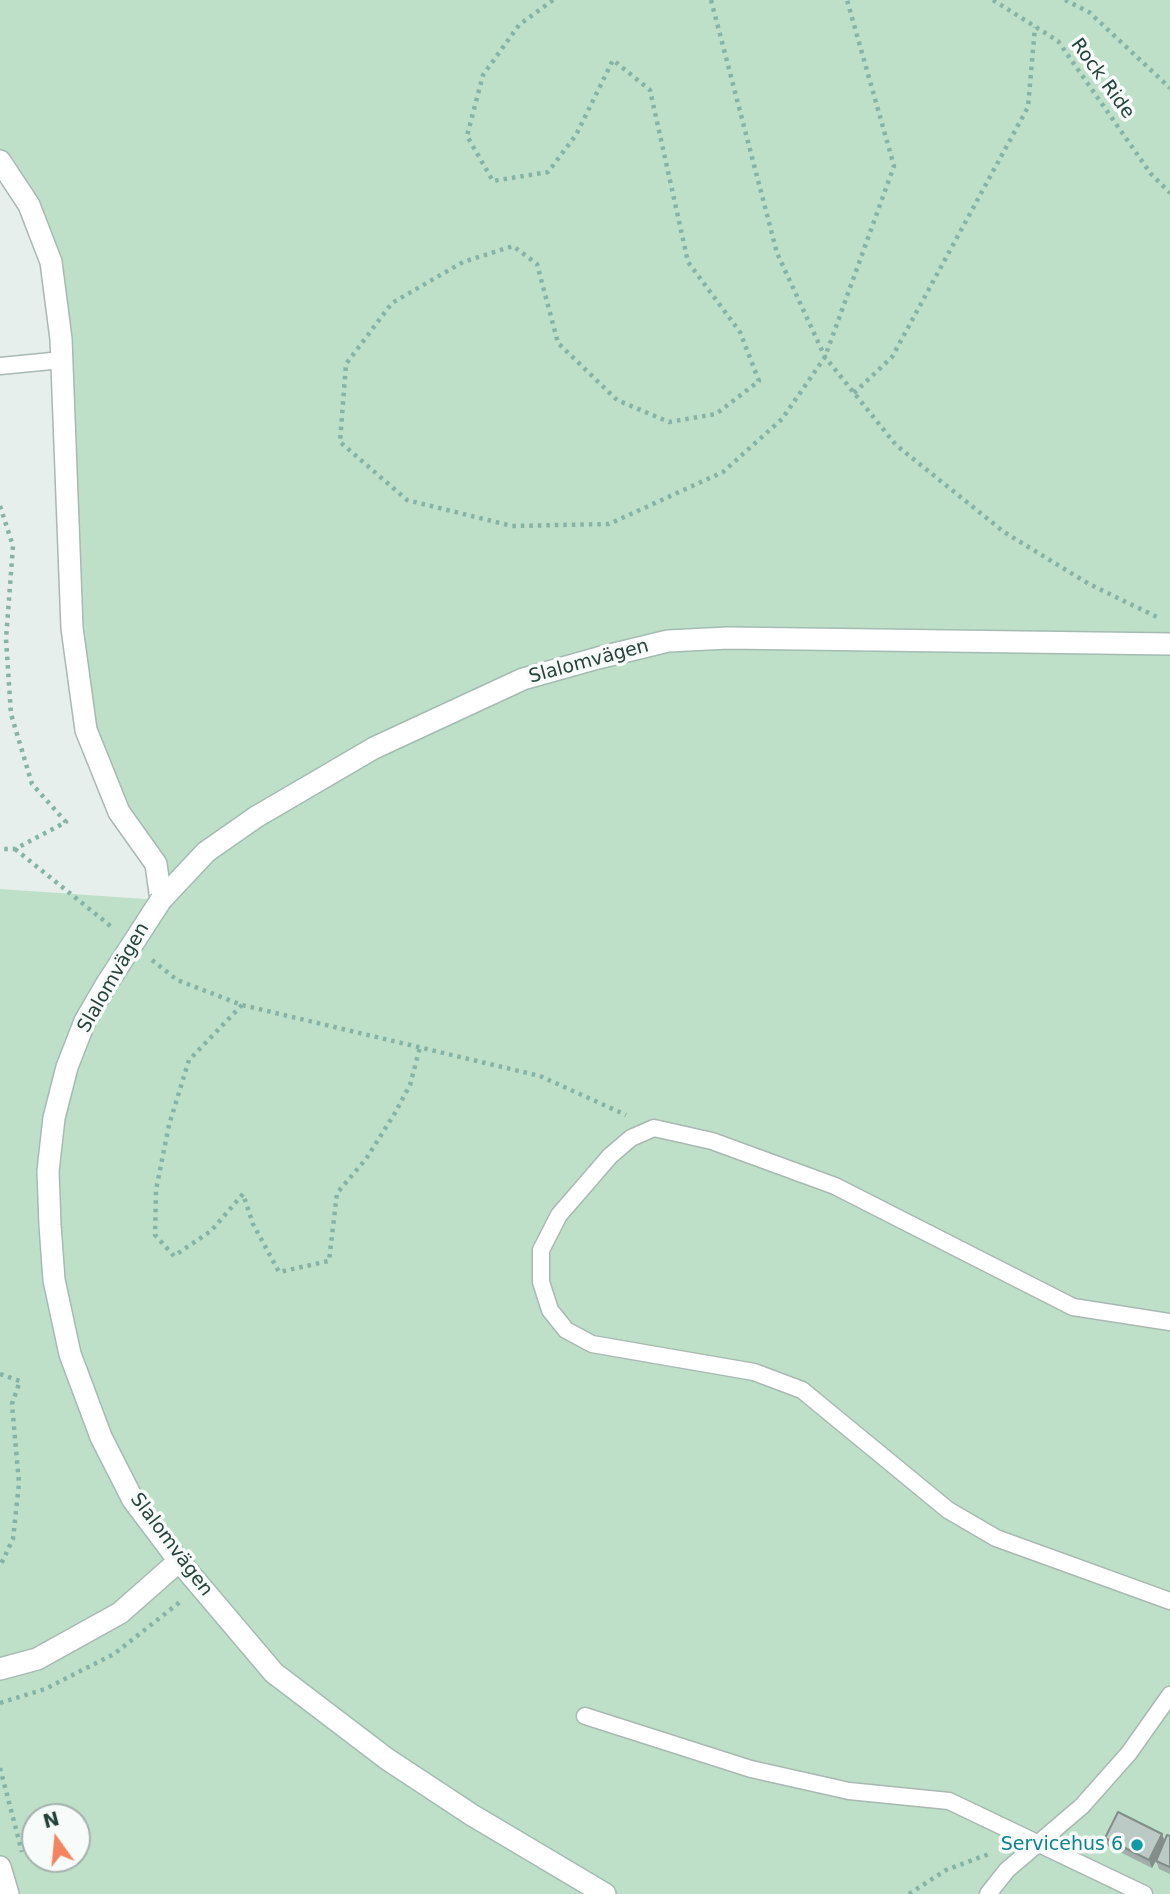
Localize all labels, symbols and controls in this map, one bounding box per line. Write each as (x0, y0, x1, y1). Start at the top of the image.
street label: Rock Ride (1065, 34, 1139, 124)
street label: Slalomvägen (527, 635, 651, 689)
street label: Slalomvägen (73, 919, 155, 1037)
street label: Slalomvägen (125, 1489, 217, 1601)
north arrow (21, 1803, 91, 1873)
text: N (41, 1807, 62, 1832)
place label: Servicehus 6 (1001, 1834, 1123, 1856)
marker: Servicehus 6 (1129, 1837, 1145, 1853)

